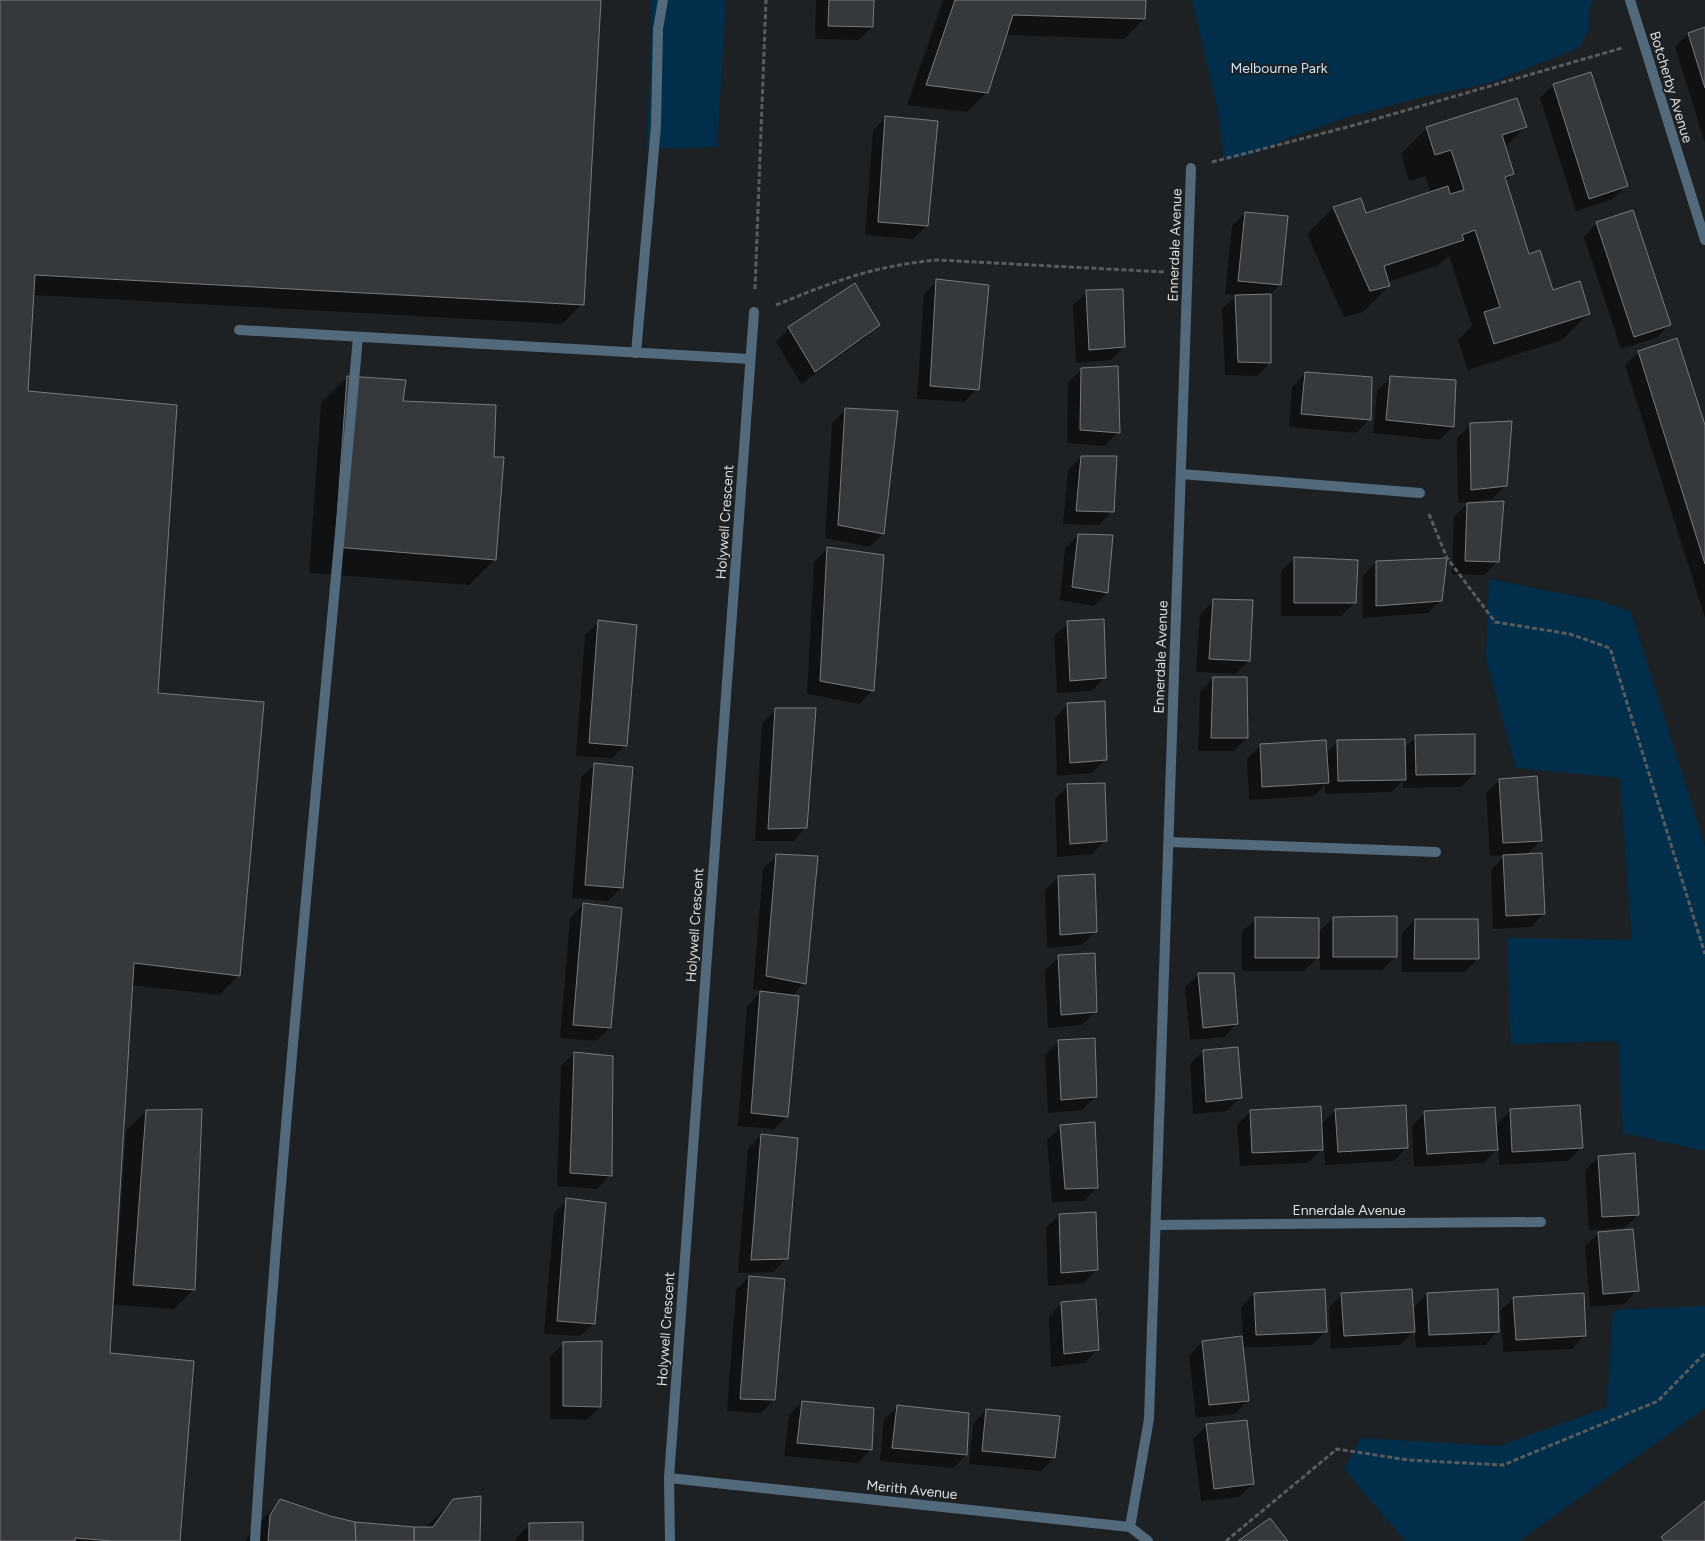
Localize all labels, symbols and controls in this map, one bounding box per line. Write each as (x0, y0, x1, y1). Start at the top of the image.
street label: Botcherby Avenue (1646, 29, 1696, 145)
park label: Melbourne Park (1231, 60, 1328, 77)
street label: Ennerdale Avenue (1165, 188, 1185, 302)
street label: Holywell Crescent (713, 464, 737, 580)
street label: Ennerdale Avenue (1151, 600, 1171, 714)
street label: Holywell Crescent (683, 867, 707, 983)
street label: Ennerdale Avenue (1292, 1202, 1406, 1219)
street label: Holywell Crescent (654, 1271, 678, 1387)
street label: Merith Avenue (866, 1477, 959, 1503)

